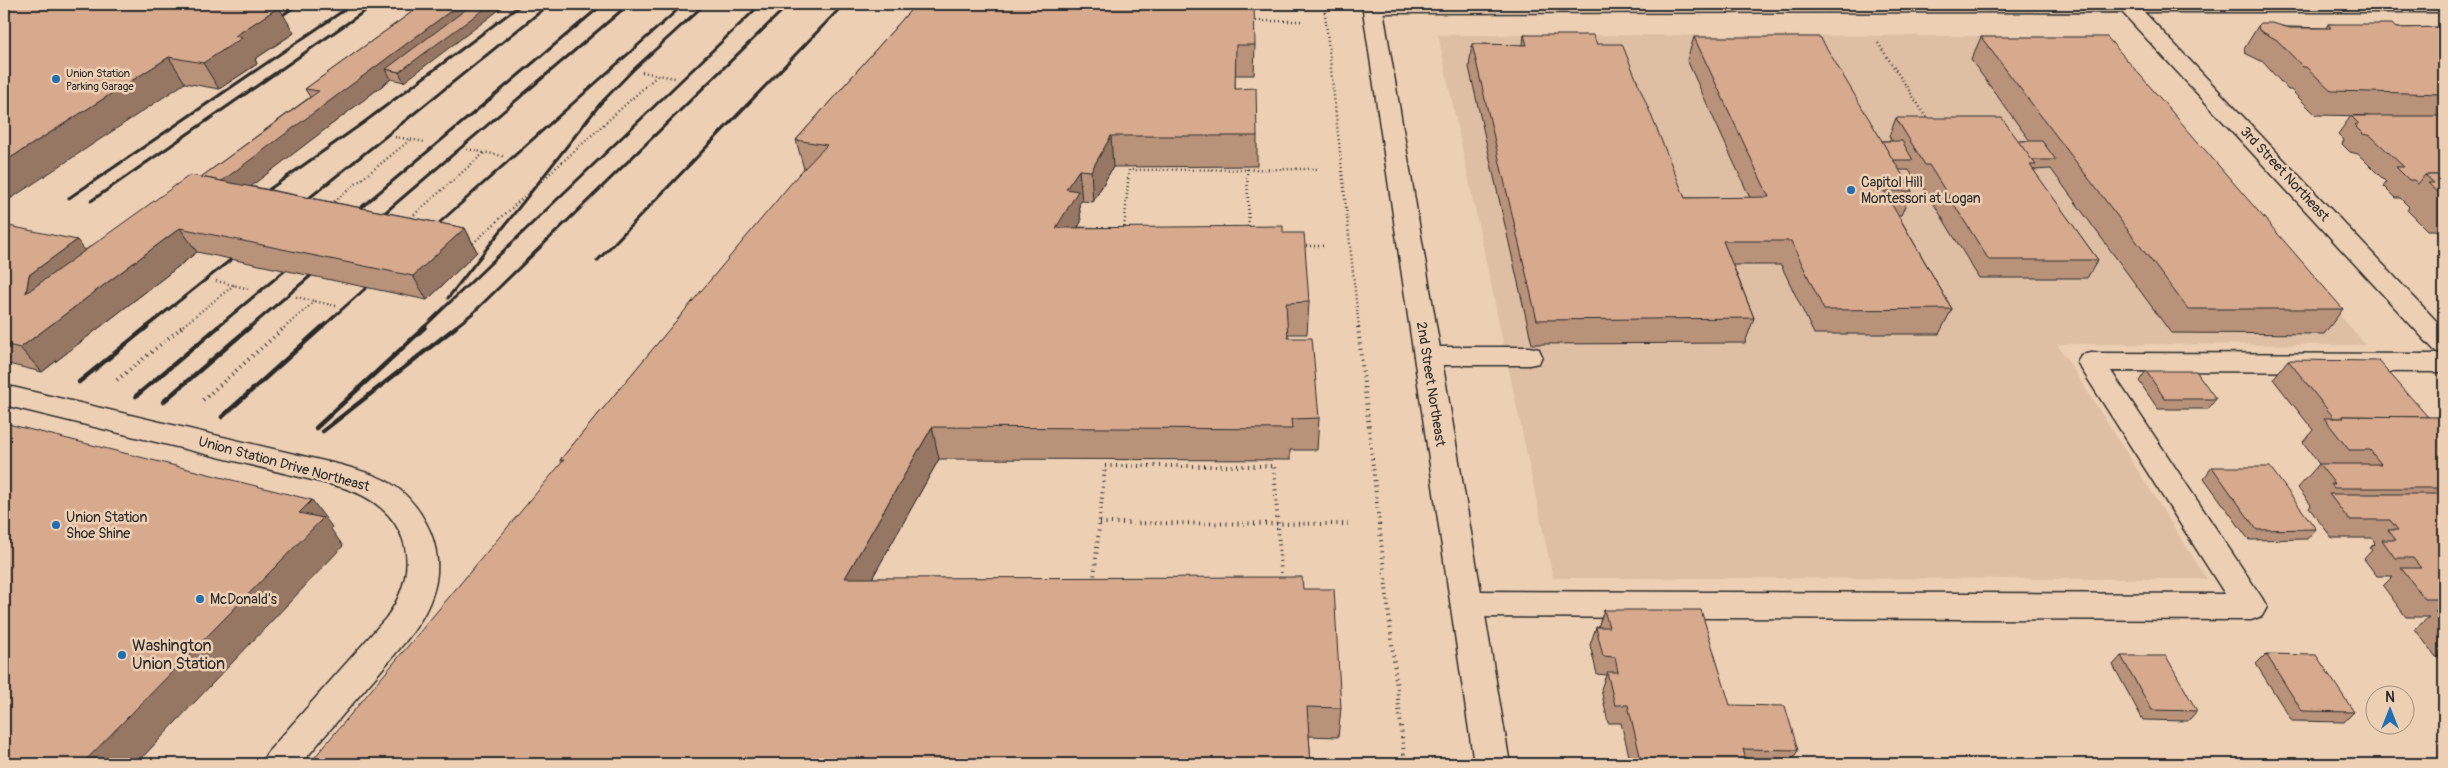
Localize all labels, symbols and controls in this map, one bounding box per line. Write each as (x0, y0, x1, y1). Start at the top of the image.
place label: Union Station Parking Garage (66, 67, 134, 93)
marker: Union Station Parking Garage (50, 73, 62, 85)
street label: 3rd Street Northeast (2237, 123, 2333, 225)
place label: Capitol Hill Montessori at Logan (1861, 174, 1981, 207)
marker: Capitol Hill Montessori at Logan (1845, 184, 1857, 196)
street label: 2nd Street Northeast (1413, 320, 1449, 448)
street label: Union Station Drive Northeast (196, 433, 372, 495)
place label: Union Station Shoe Shine (66, 509, 147, 542)
marker: Union Station Shoe Shine (50, 519, 62, 531)
place label: McDonald's (210, 591, 278, 608)
marker: McDonald's (194, 593, 206, 605)
place label: Washington Union Station (132, 636, 225, 674)
marker: Washington Union Station (116, 649, 128, 661)
north arrow (2366, 686, 2416, 736)
text: N (2385, 689, 2395, 706)

